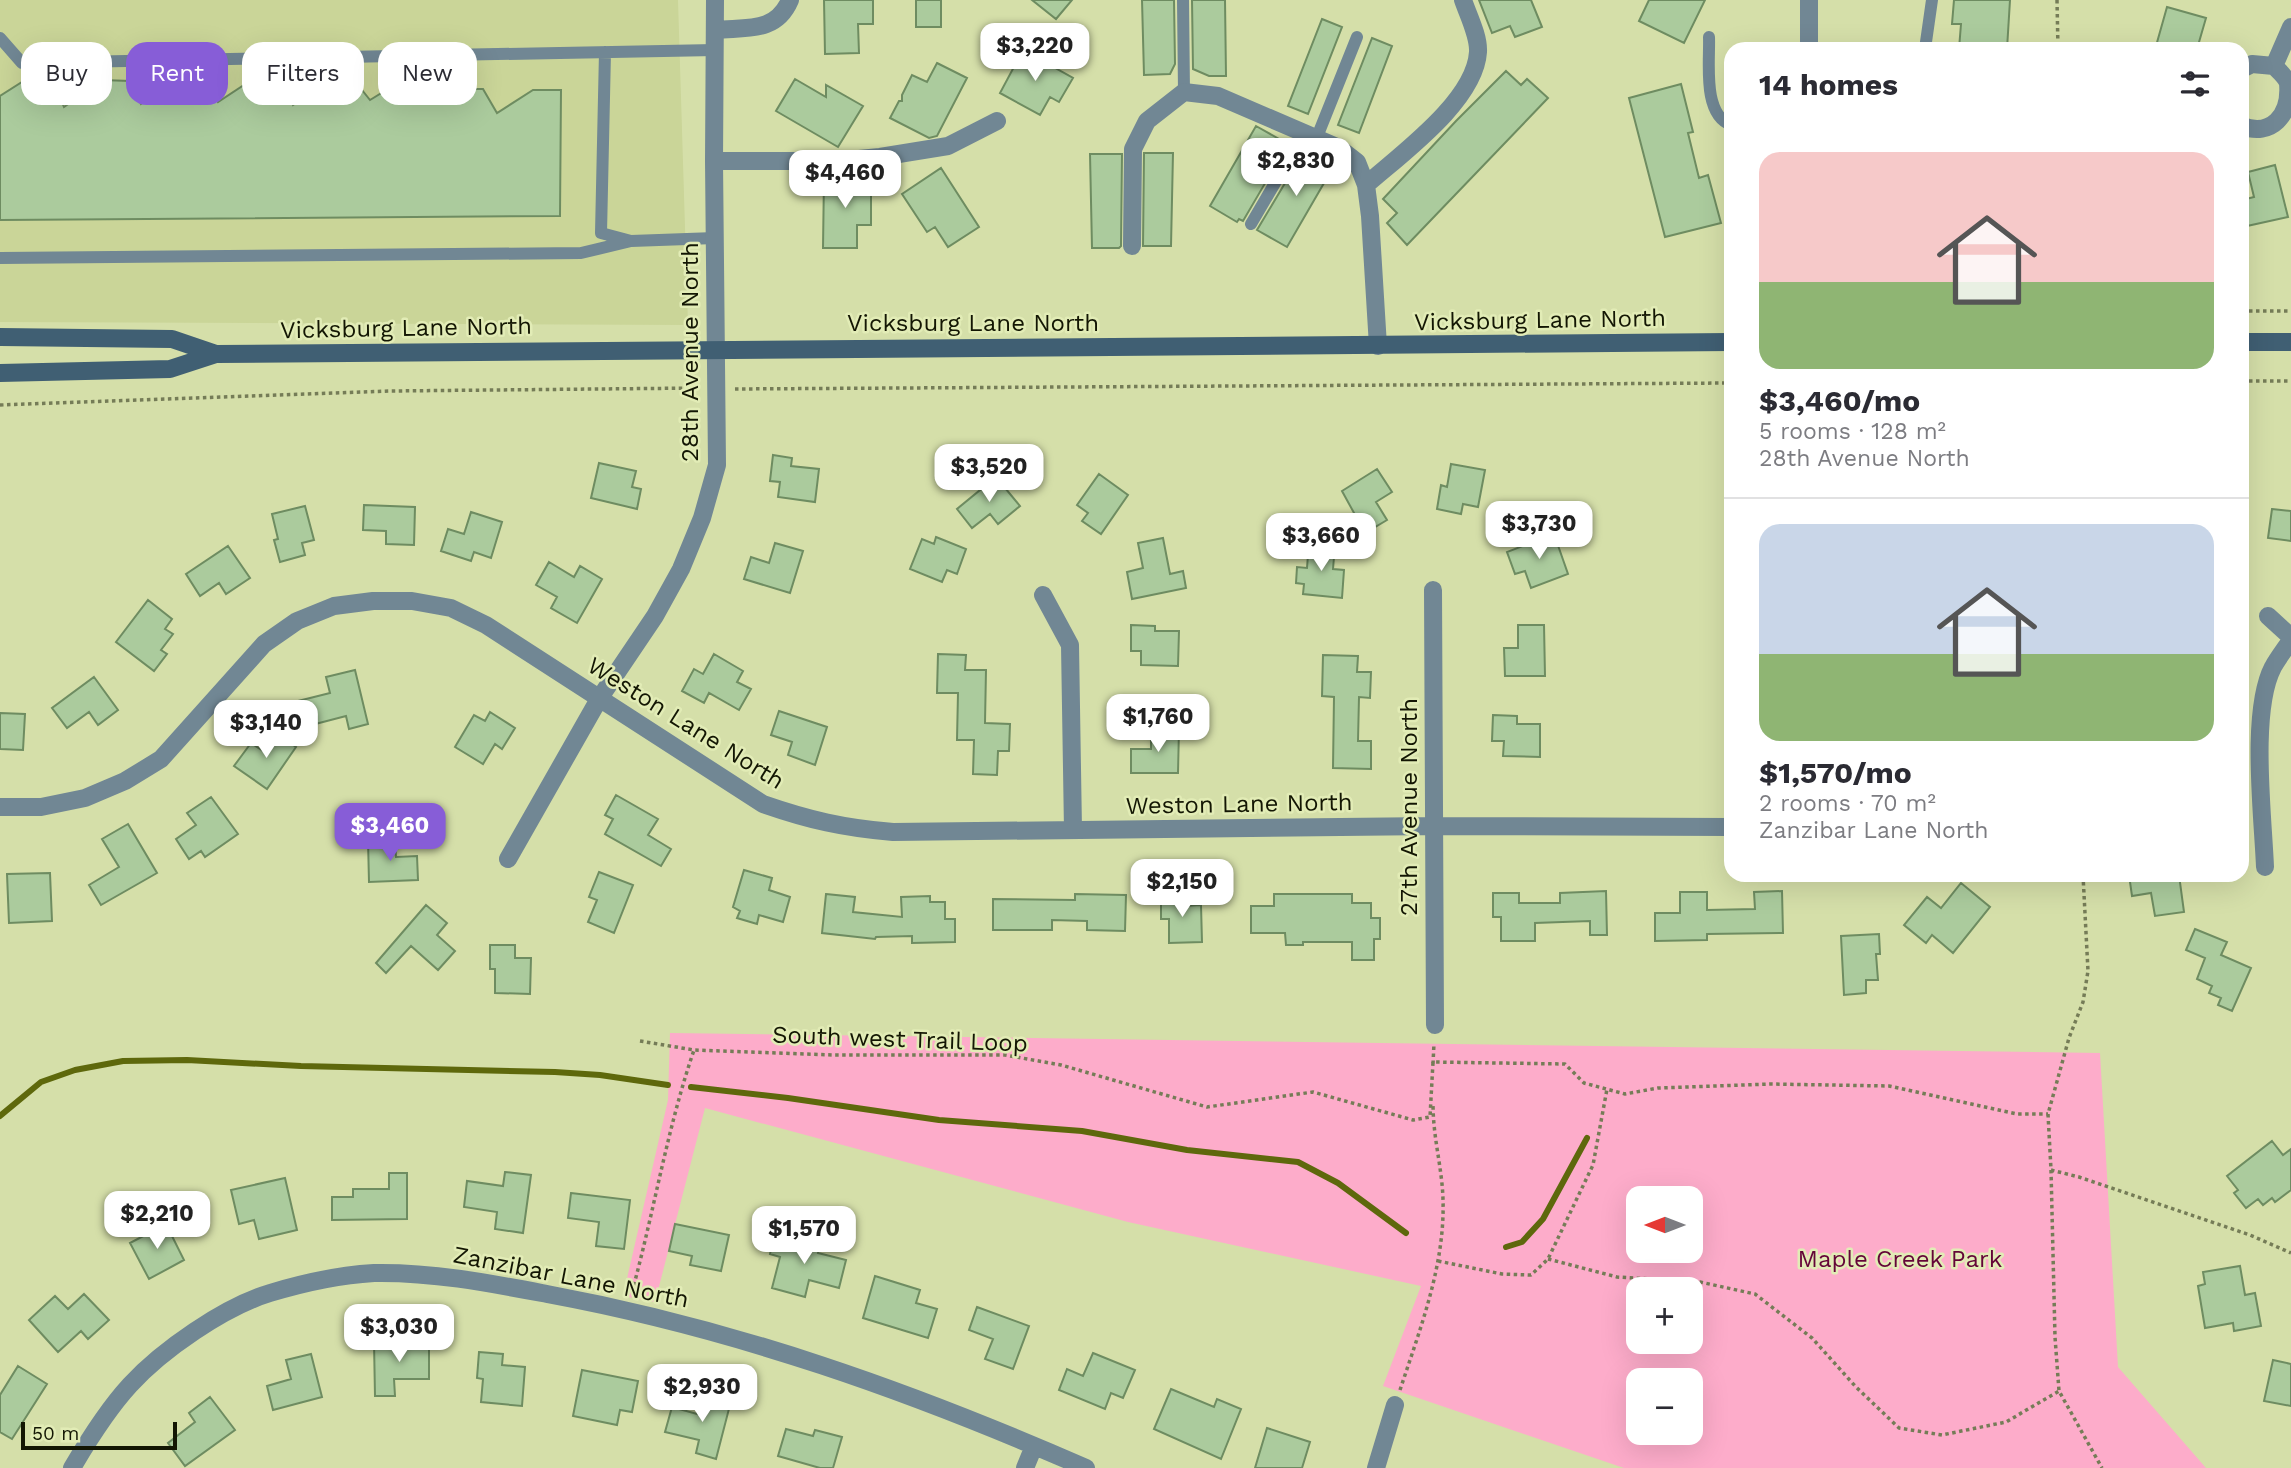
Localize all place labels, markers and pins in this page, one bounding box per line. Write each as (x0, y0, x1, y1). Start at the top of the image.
pin: $3,220 (978, 24, 1092, 83)
pin: $2,830 (1239, 138, 1353, 198)
pin: $4,460 (788, 150, 902, 210)
pin: $3,520 (932, 444, 1046, 504)
pin: $3,730 (1482, 502, 1596, 561)
pin: $3,660 (1264, 514, 1378, 573)
pin: $1,760 (1101, 694, 1215, 754)
pin: $3,140 (209, 700, 323, 760)
pin: $3,460 (333, 804, 447, 863)
pin: $2,150 (1125, 860, 1239, 919)
pin: $2,210 (100, 1192, 214, 1251)
pin: $1,570 (747, 1206, 861, 1266)
pin: $3,030 (342, 1304, 456, 1364)
pin: $2,930 (645, 1364, 759, 1424)

